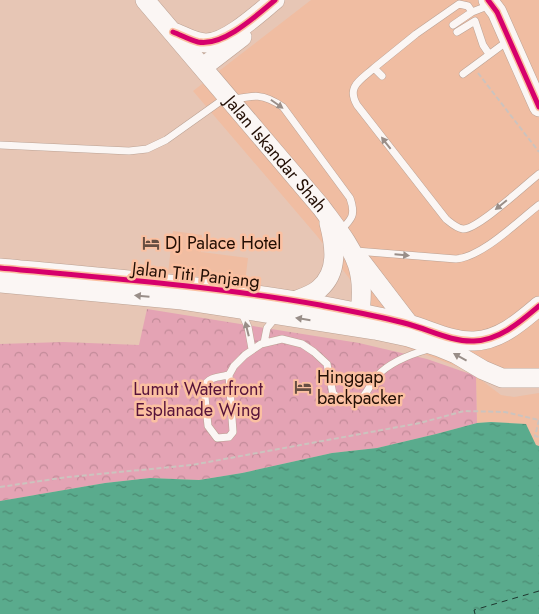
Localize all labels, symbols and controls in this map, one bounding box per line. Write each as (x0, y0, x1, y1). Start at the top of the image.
street label: Jalan Iskandar Shah (217, 88, 333, 218)
one-way arrow (270, 99, 284, 109)
one-way arrow (381, 137, 392, 150)
one-way arrow (495, 200, 508, 211)
place label: DJ Palace Hotel (165, 230, 281, 256)
hotel icon: DJ Palace Hotel (141, 233, 161, 253)
one-way arrow (394, 251, 410, 259)
street label: Jalan Titi Panjang (129, 255, 261, 295)
one-way arrow (134, 292, 150, 300)
one-way arrow (295, 315, 311, 323)
one-way arrow (243, 321, 251, 336)
one-way arrow (453, 353, 468, 361)
place label: Hinggap backpacker (317, 364, 404, 411)
park label: Lumut Waterfront Esplanade Wing (133, 376, 263, 423)
hotel icon: Hinggap backpacker (293, 377, 313, 397)

